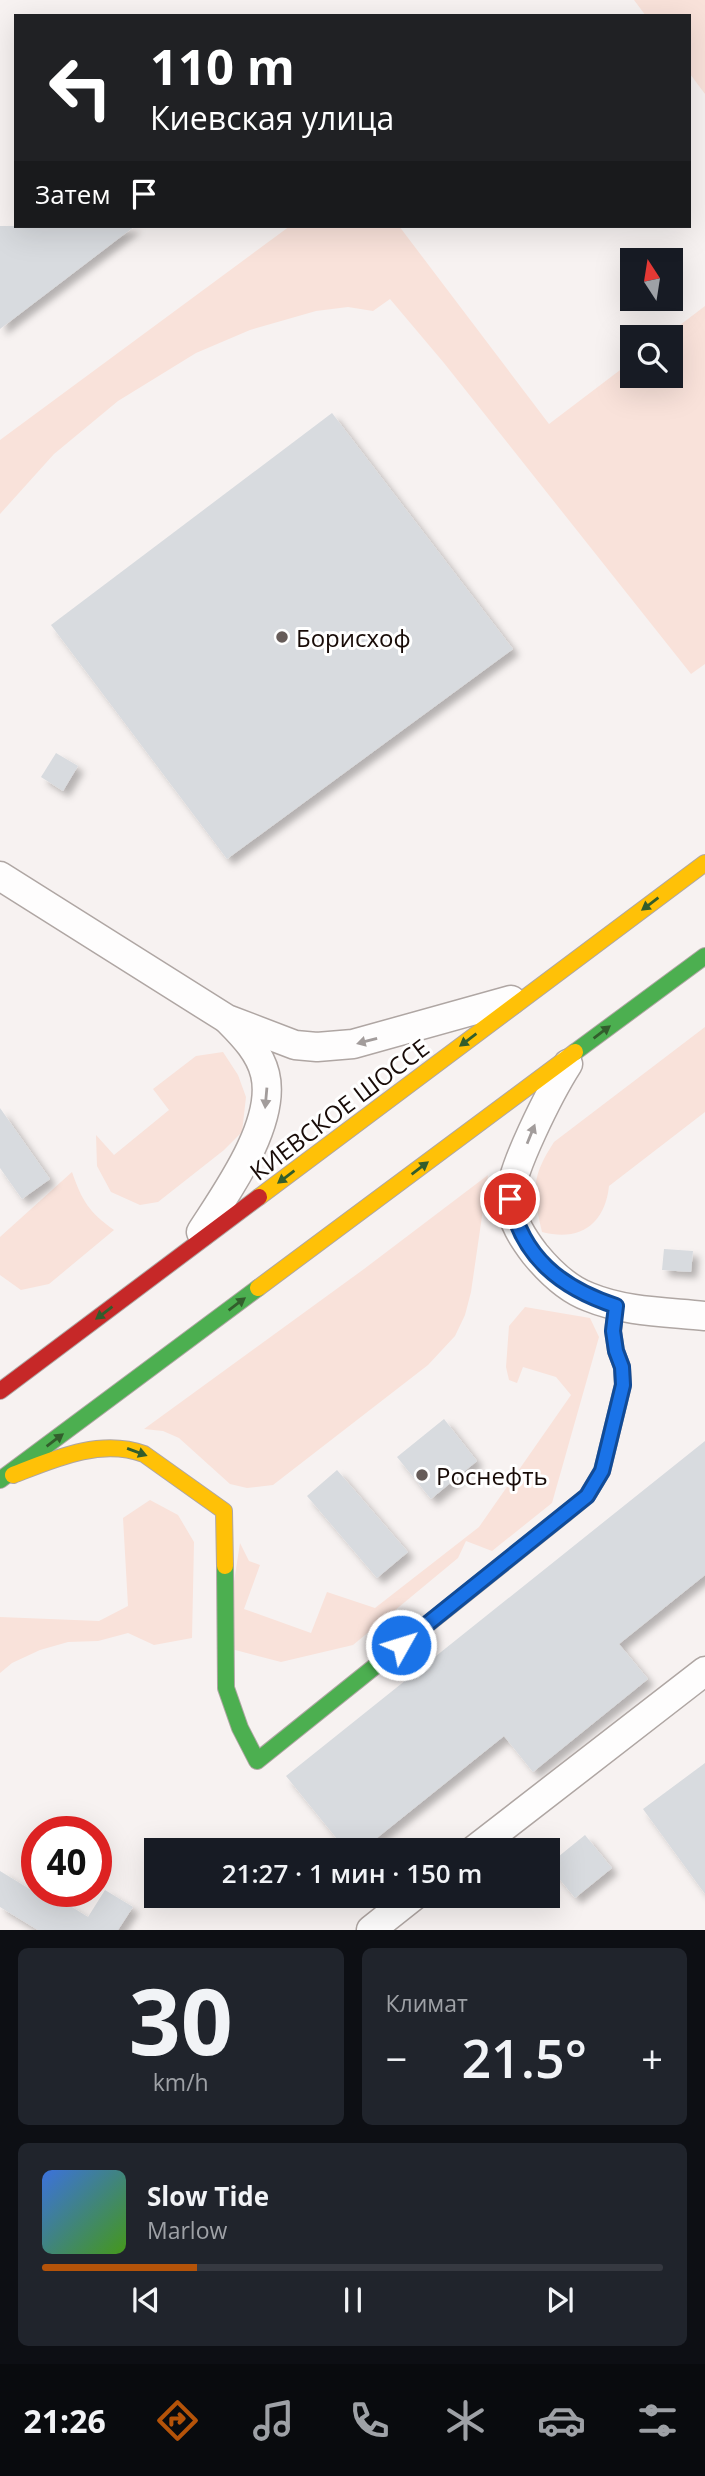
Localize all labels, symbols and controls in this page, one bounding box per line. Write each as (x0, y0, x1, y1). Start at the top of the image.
text: 110 m (150, 33, 295, 99)
icon: left (35, 42, 126, 133)
text: Киевская улица (150, 96, 394, 139)
icon: arrive (125, 175, 163, 213)
text: Затем (35, 176, 111, 212)
north arrow (620, 248, 682, 312)
map controls (620, 248, 683, 388)
button: search (620, 325, 683, 388)
place label: Борисхоф (296, 621, 411, 654)
marker: Борисхоф (274, 629, 290, 645)
one-way arrow (642, 896, 660, 911)
one-way arrow (593, 1025, 611, 1040)
street label: КИЕВСКОЕ ШОССЕ (243, 1031, 435, 1187)
one-way arrow (460, 1033, 478, 1048)
one-way arrow (357, 1036, 378, 1046)
one-way arrow (260, 1087, 271, 1109)
one-way arrow (526, 1124, 537, 1145)
one-way arrow (411, 1162, 429, 1176)
one-way arrow (278, 1169, 296, 1184)
pin (480, 1169, 540, 1229)
icon: arrive (491, 1180, 529, 1218)
one-way arrow (228, 1297, 247, 1311)
one-way arrow (95, 1306, 114, 1320)
one-way arrow (46, 1433, 64, 1447)
one-way arrow (126, 1447, 147, 1458)
place label: Роснефть (436, 1459, 548, 1492)
marker: Роснефть (414, 1467, 430, 1483)
position arrow (364, 1608, 438, 1682)
speed limit sign: 40 (21, 1816, 112, 1907)
text: 21:27 · 1 мин · 150 m (222, 1855, 482, 1891)
text: 30 (129, 1958, 233, 2082)
text: Климат (386, 1987, 468, 2019)
text: 21.5° (461, 2022, 587, 2093)
text: − (386, 2032, 407, 2084)
text: + (641, 2032, 663, 2084)
text: km/h (153, 2066, 209, 2098)
text: Slow Tide (147, 2178, 269, 2214)
text: Marlow (147, 2214, 227, 2246)
icon: previous (127, 2281, 165, 2319)
icon: pause (334, 2281, 372, 2319)
icon: next (541, 2281, 579, 2319)
icon: directions (153, 2396, 202, 2445)
icon: music (249, 2396, 298, 2445)
icon: phone (345, 2396, 394, 2445)
icon: climate (441, 2396, 490, 2445)
icon: car (537, 2396, 586, 2445)
icon: filters (633, 2396, 682, 2445)
text: 21:26 (23, 2399, 106, 2442)

